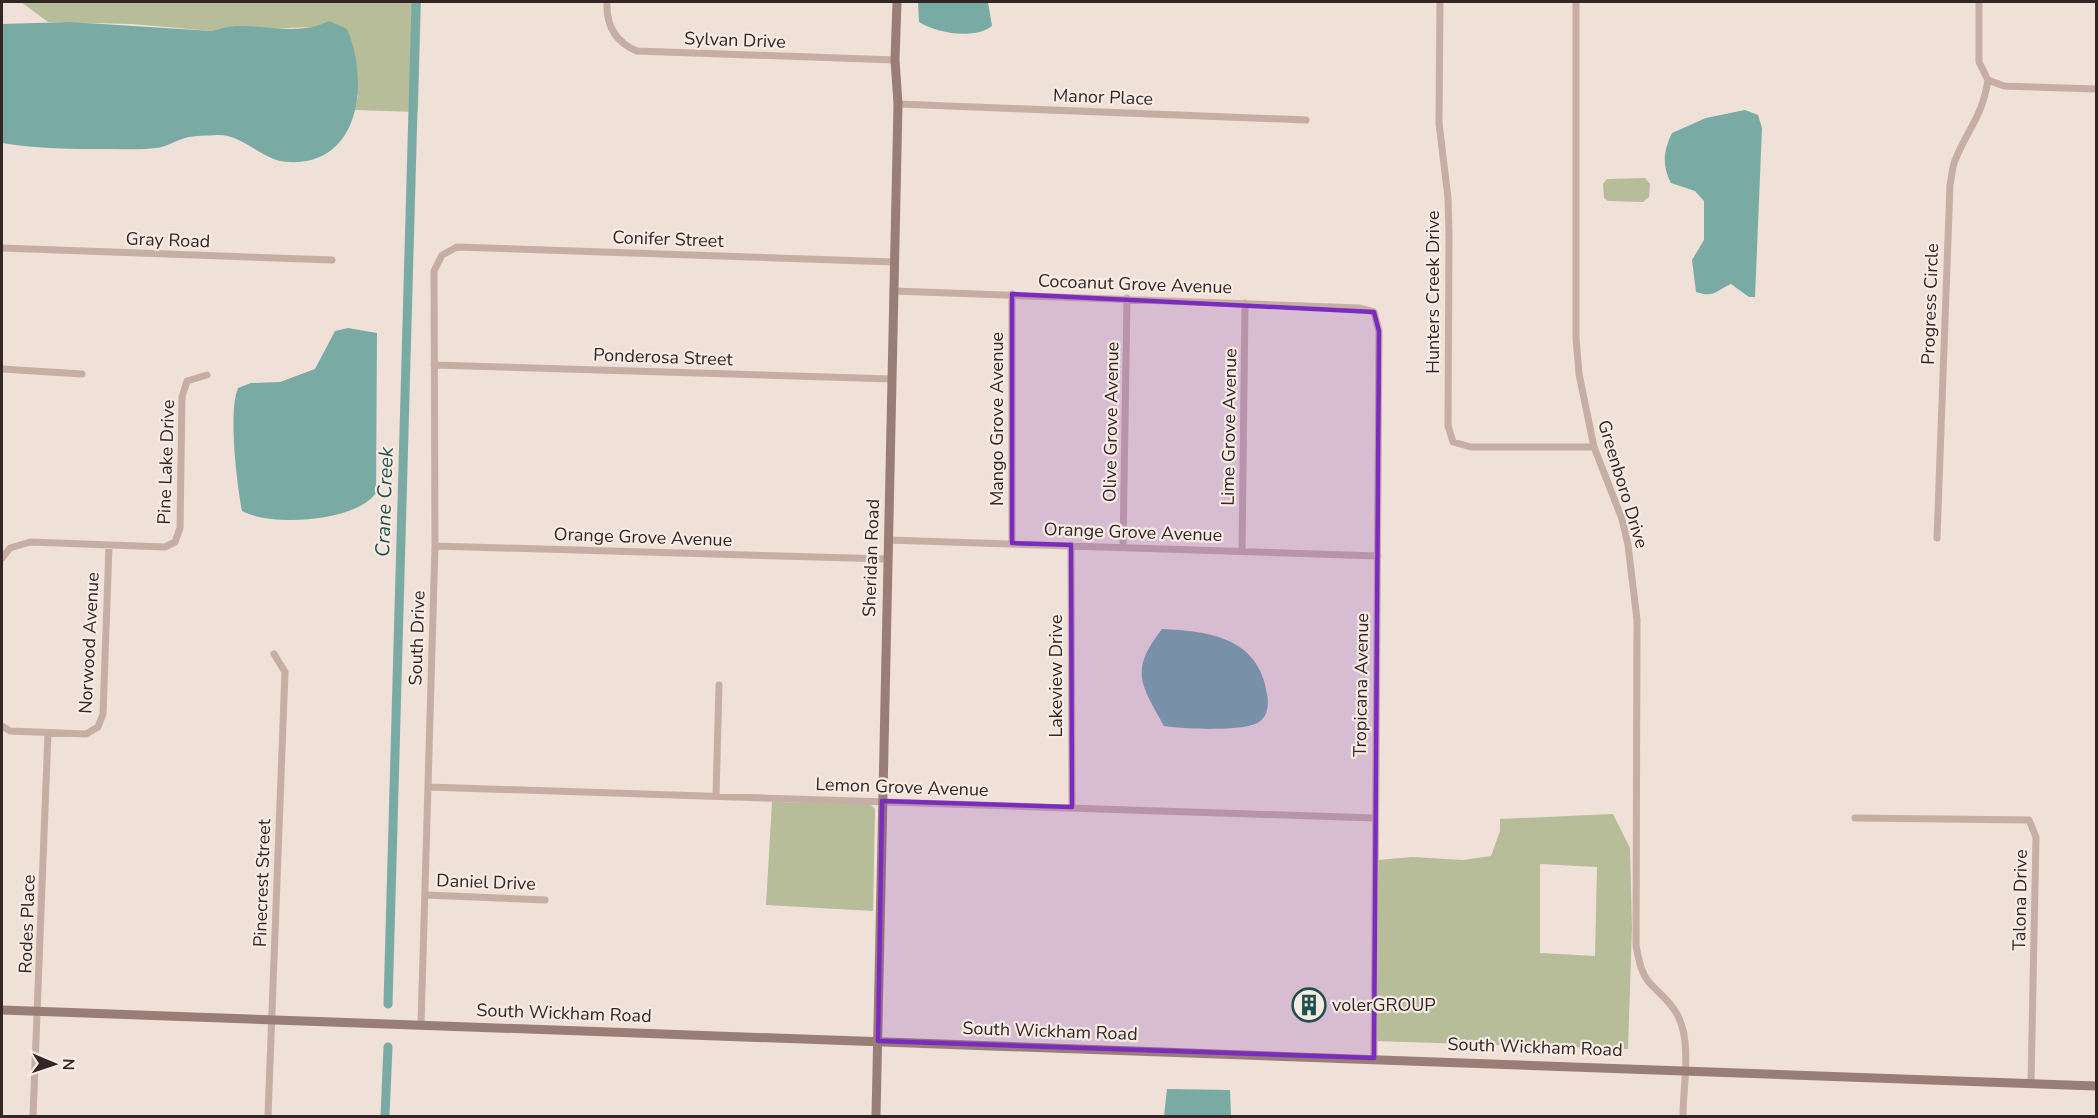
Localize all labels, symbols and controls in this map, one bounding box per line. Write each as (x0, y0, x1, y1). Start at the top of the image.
street label: Sylvan Drive (684, 26, 786, 54)
street label: Manor Place (1052, 83, 1154, 111)
street label: Hunters Creek Drive (1421, 210, 1445, 374)
street label: Conifer Street (612, 225, 725, 253)
street label: Gray Road (125, 227, 211, 253)
street label: Progress Circle (1916, 243, 1944, 365)
street label: Cocoanut Grove Avenue (1037, 269, 1233, 299)
street label: Mango Grove Avenue (985, 332, 1009, 506)
street label: Olive Grove Avenue (1098, 342, 1124, 502)
street label: Ponderosa Street (593, 343, 734, 371)
street label: Lime Grove Avenue (1216, 348, 1242, 506)
street label: Pine Lake Drive (152, 399, 180, 525)
street label: Greenboro Drive (1592, 417, 1654, 551)
water label: Crane Creek (369, 446, 400, 557)
street label: Sheridan Road (857, 498, 885, 618)
street label: Orange Grove Avenue (1043, 517, 1223, 547)
street label: Orange Grove Avenue (553, 522, 733, 552)
street label: Norwood Avenue (73, 572, 105, 714)
street label: South Drive (403, 590, 431, 686)
street label: Tropicana Avenue (1348, 613, 1374, 757)
street label: Lakeview Drive (1044, 615, 1068, 737)
street label: Lemon Grove Avenue (815, 772, 989, 802)
street label: Pinecrest Street (248, 818, 276, 947)
street label: Talona Drive (2007, 849, 2033, 951)
street label: Daniel Drive (436, 868, 536, 896)
street label: Rodes Place (13, 874, 41, 974)
building icon: volerGROUP (1291, 987, 1327, 1023)
place label: volerGROUP (1332, 993, 1436, 1017)
street label: South Wickham Road (476, 998, 652, 1028)
street label: South Wickham Road (962, 1016, 1138, 1046)
street label: South Wickham Road (1447, 1032, 1623, 1062)
north arrow (24, 1034, 84, 1094)
text: N (57, 1058, 79, 1071)

